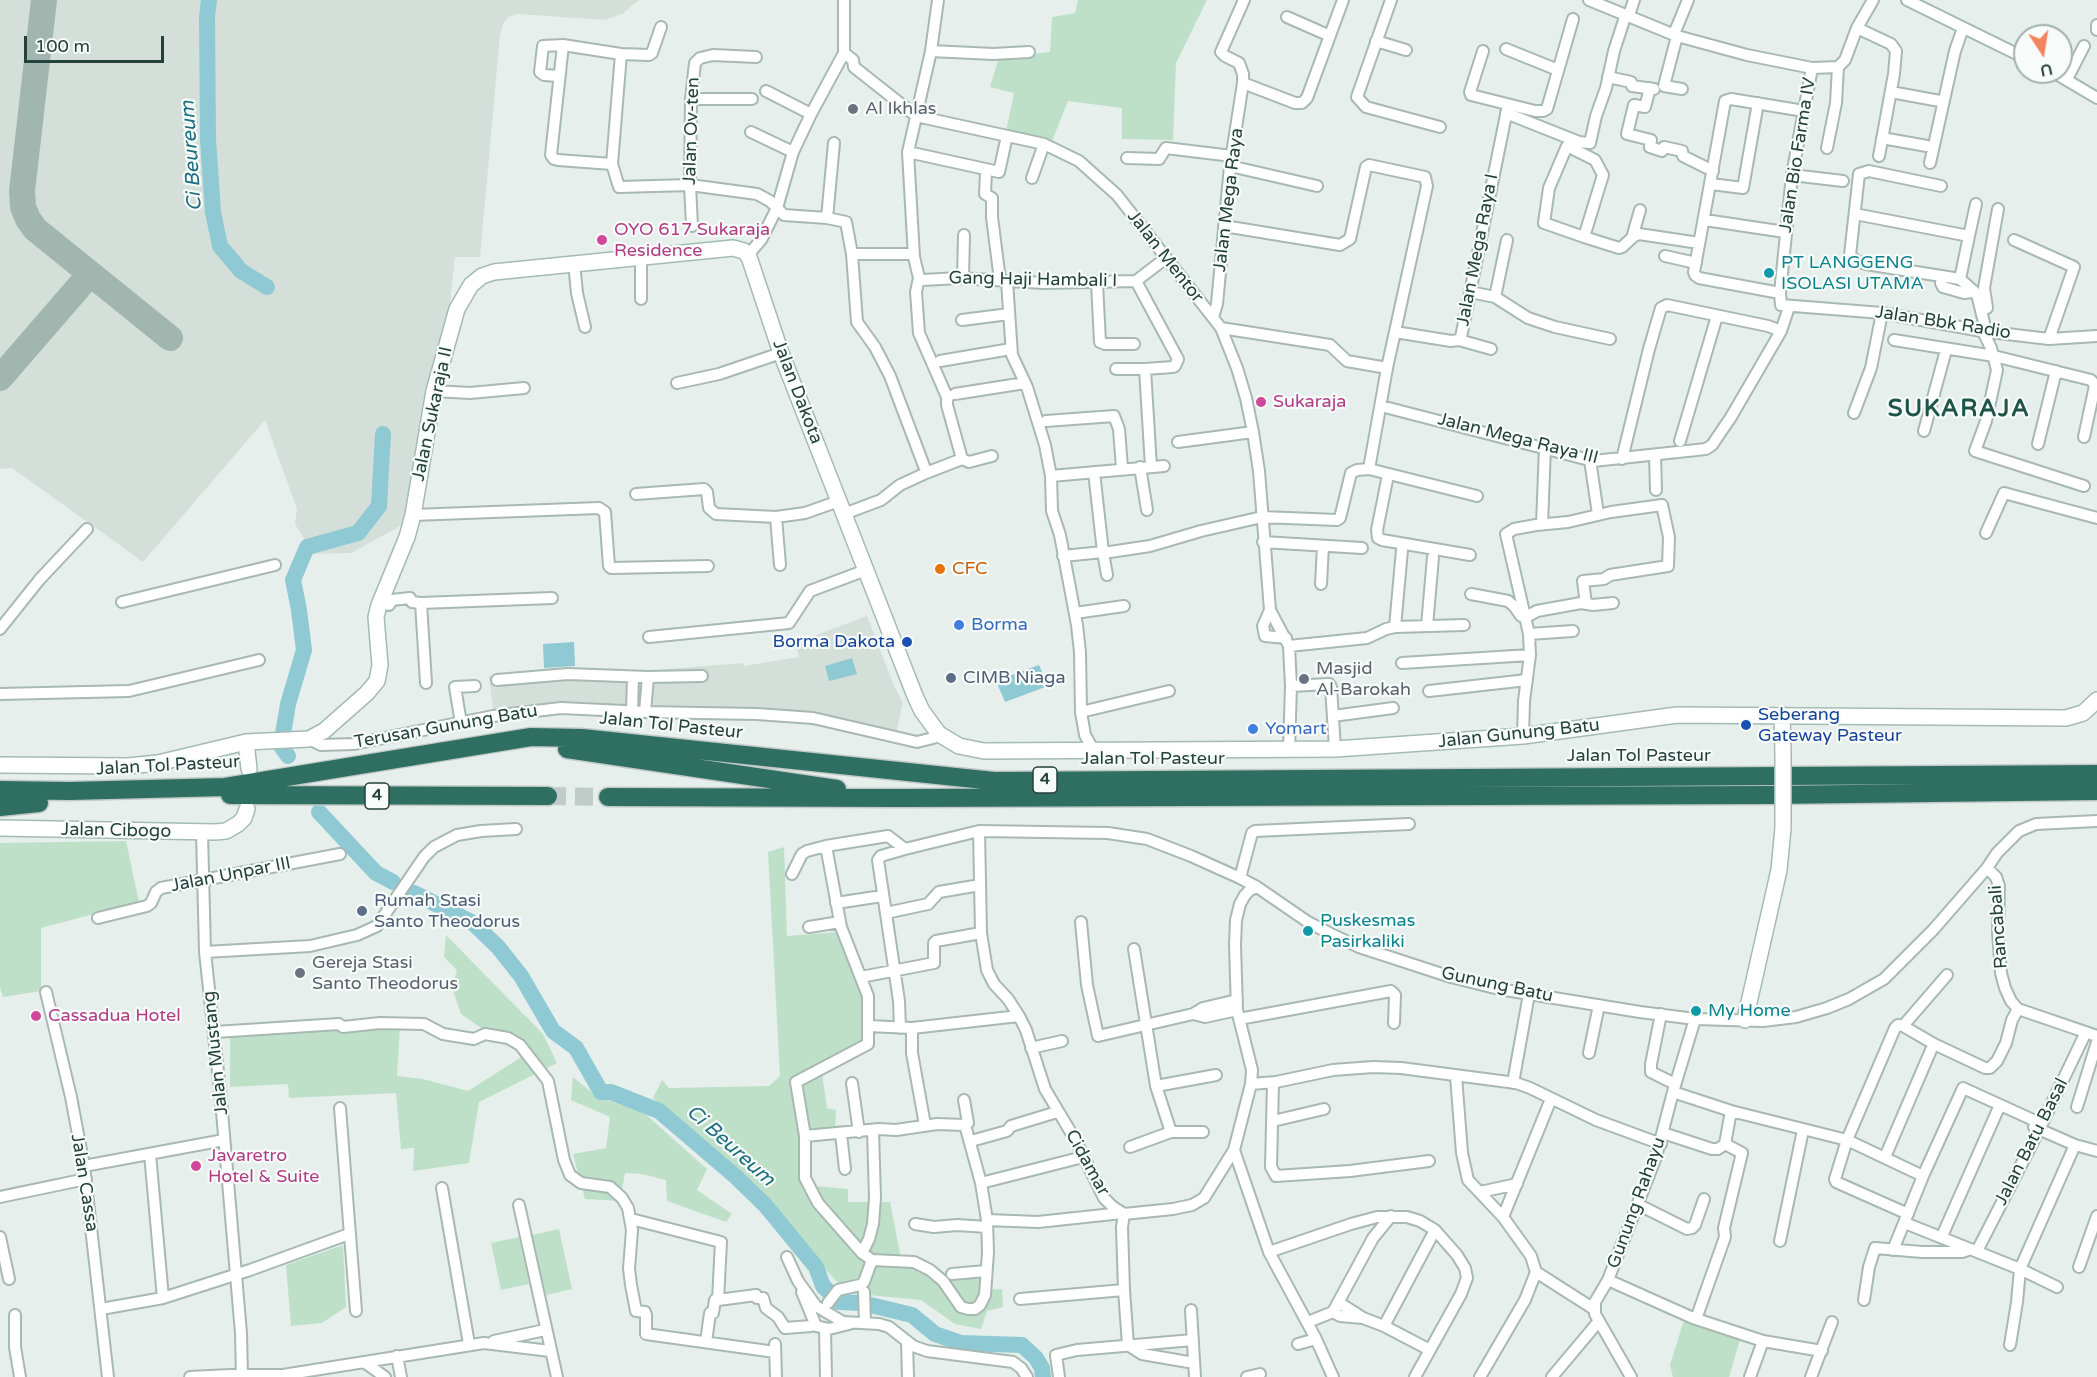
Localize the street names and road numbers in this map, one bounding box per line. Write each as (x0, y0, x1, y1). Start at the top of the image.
street label: Jalan Bio Farma IV (1775, 76, 1821, 234)
street label: Jalan Ov-ten (679, 77, 705, 185)
street label: Jalan Mega Raya (1209, 127, 1249, 273)
street label: Jalan Mega Raya I (1453, 172, 1503, 328)
street label: Jalan Mentor (1122, 206, 1208, 308)
street label: Gang Haji Hambali I (948, 268, 1118, 292)
street label: Jalan Bbk Radio (1874, 302, 2012, 344)
street label: Jalan Dakota (767, 337, 827, 447)
street label: Jalan Sukaraja II (408, 345, 458, 483)
street label: Jalan Mega Raya III (1435, 409, 1601, 469)
street label: Terusan Gunung Batu (353, 700, 539, 754)
street label: Jalan Tol Pasteur (598, 708, 744, 744)
street label: Jalan Gunung Batu (1437, 715, 1601, 753)
street label: Jalan Tol Pasteur (1567, 745, 1711, 767)
street label: Jalan Tol Pasteur (1081, 748, 1225, 770)
street label: Jalan Tol Pasteur (96, 751, 240, 781)
road number: 4 (1033, 767, 1057, 793)
road number: 4 (365, 783, 389, 809)
street label: Jalan Cibogo (61, 819, 171, 843)
street label: Jalan Unpar III (169, 853, 293, 897)
street label: Rancabali (1985, 884, 2013, 970)
street label: Gunung Batu (1439, 963, 1555, 1007)
street label: Jalan Mustang (199, 990, 233, 1116)
street label: Jalan Batu Basal (1991, 1075, 2073, 1209)
street label: Cidamar (1060, 1126, 1114, 1200)
street label: Jalan Cassa (66, 1133, 102, 1233)
street label: Gunung Rahayu (1603, 1135, 1671, 1271)

